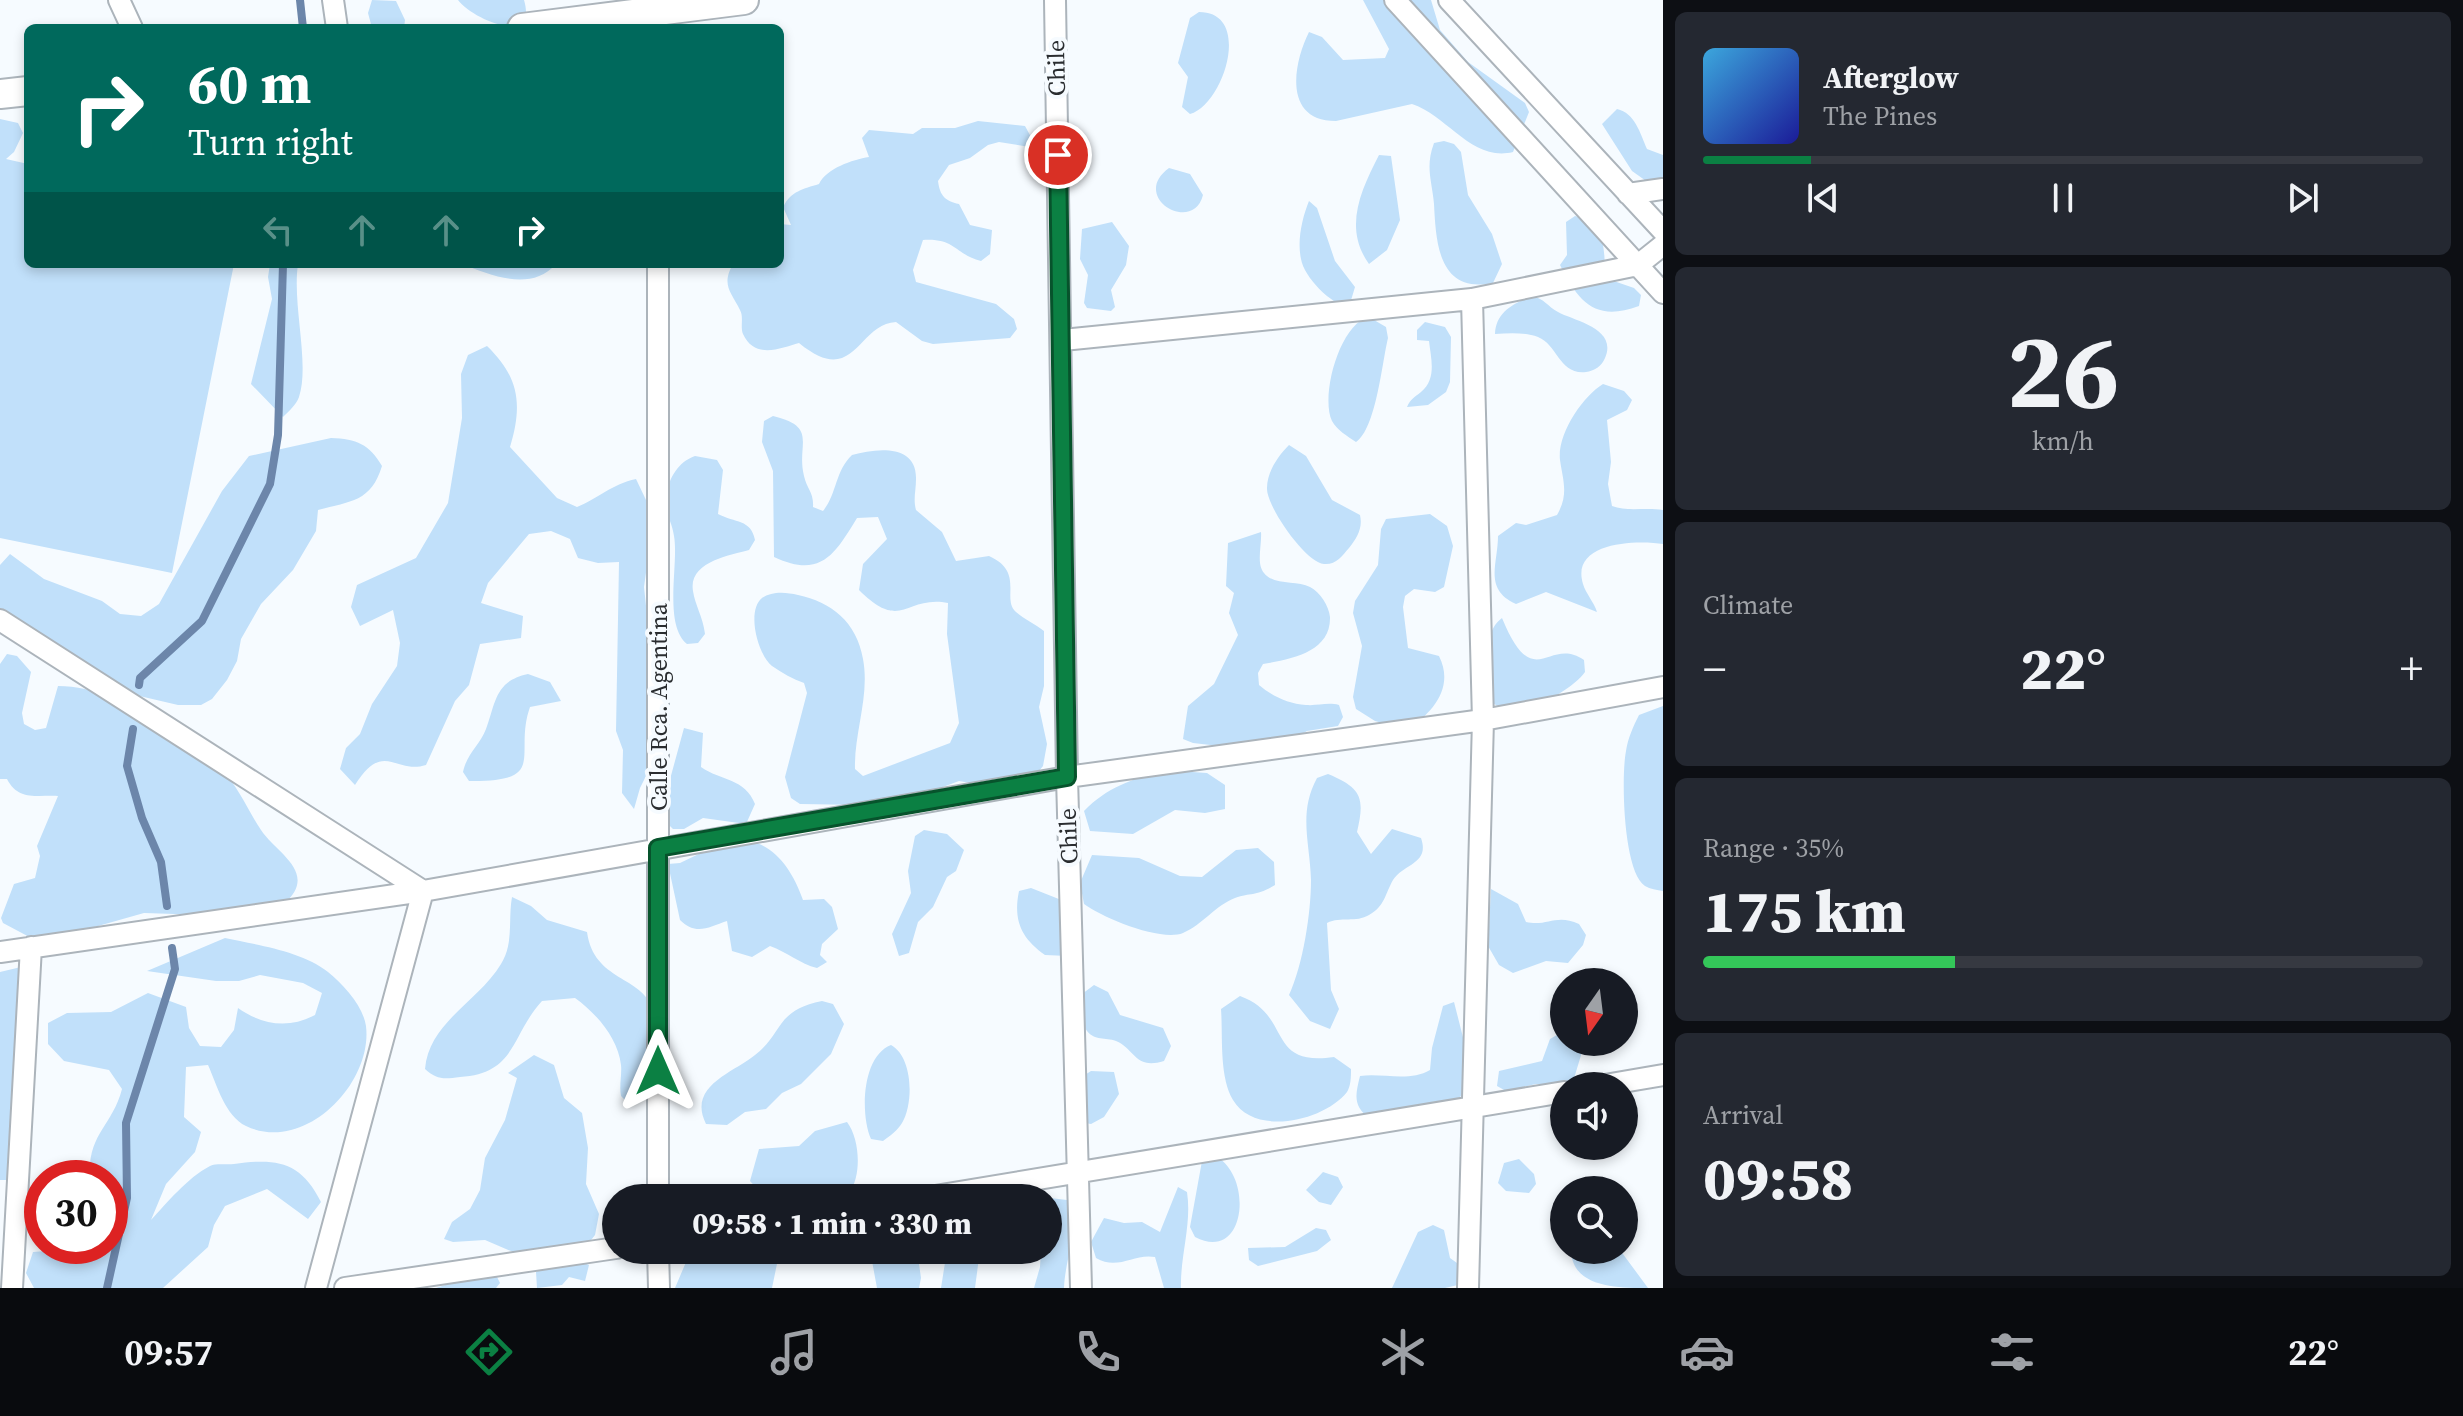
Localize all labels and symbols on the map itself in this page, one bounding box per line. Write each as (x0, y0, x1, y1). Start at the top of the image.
street label: Chile (1039, 40, 1073, 96)
pin (1024, 121, 1092, 189)
street label: Calle Rca. Agentina (642, 602, 675, 811)
street label: Chile (1051, 807, 1085, 865)
north arrow (1550, 968, 1638, 1056)
position arrow (616, 1029, 700, 1113)
speed limit sign: 30 (24, 1160, 128, 1264)

